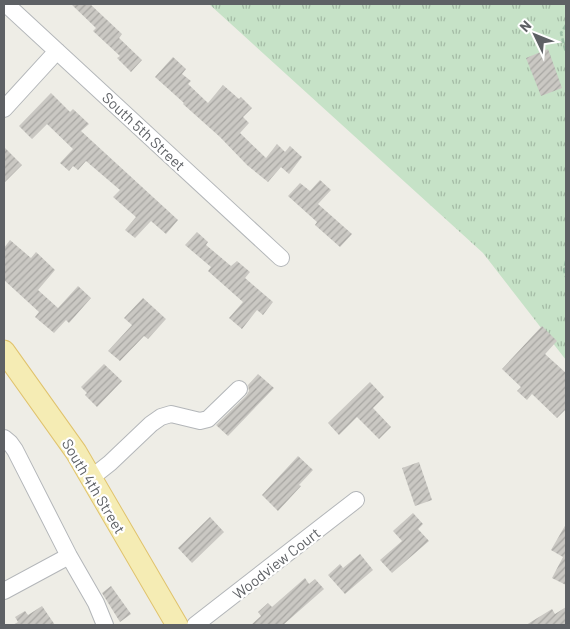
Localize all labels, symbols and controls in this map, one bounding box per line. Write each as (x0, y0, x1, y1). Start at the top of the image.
north arrow (510, 10, 560, 60)
text: N (516, 17, 535, 35)
street label: South 5th Street (99, 88, 189, 174)
street label: South 4th Street (59, 435, 129, 537)
street label: Woodview Court (229, 523, 323, 603)

